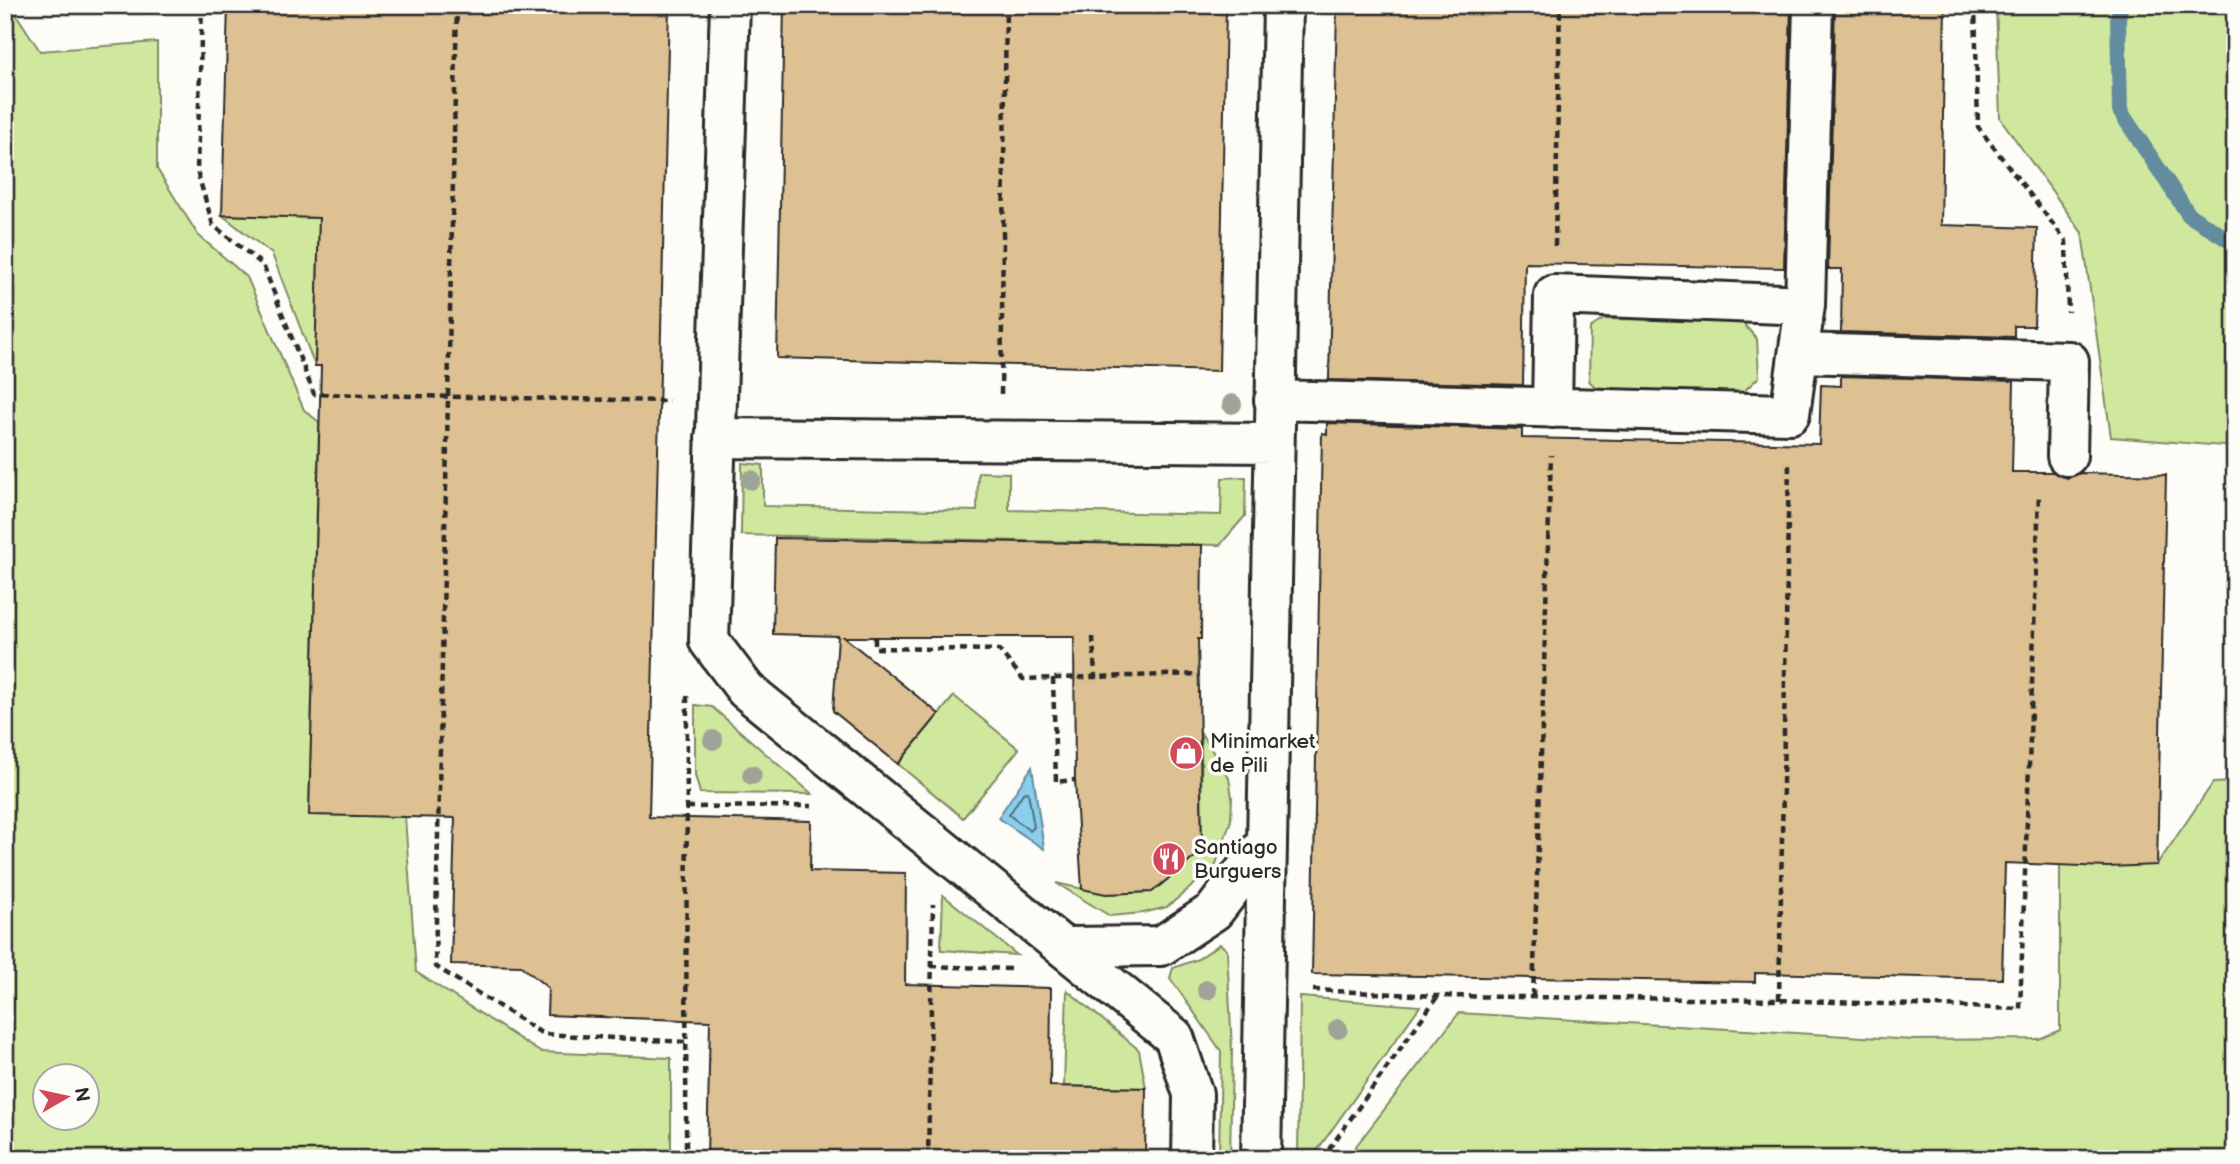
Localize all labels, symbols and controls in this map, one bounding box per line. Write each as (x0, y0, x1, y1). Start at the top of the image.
place label: Minimarket de Pili (1210, 729, 1316, 778)
shop icon: Minimarket de Pili (1167, 734, 1205, 772)
place label: Santiago Burguers (1194, 835, 1282, 884)
restaurant icon: Santiago Burguers (1150, 840, 1188, 878)
north arrow (32, 1062, 102, 1132)
text: N (69, 1086, 94, 1103)

